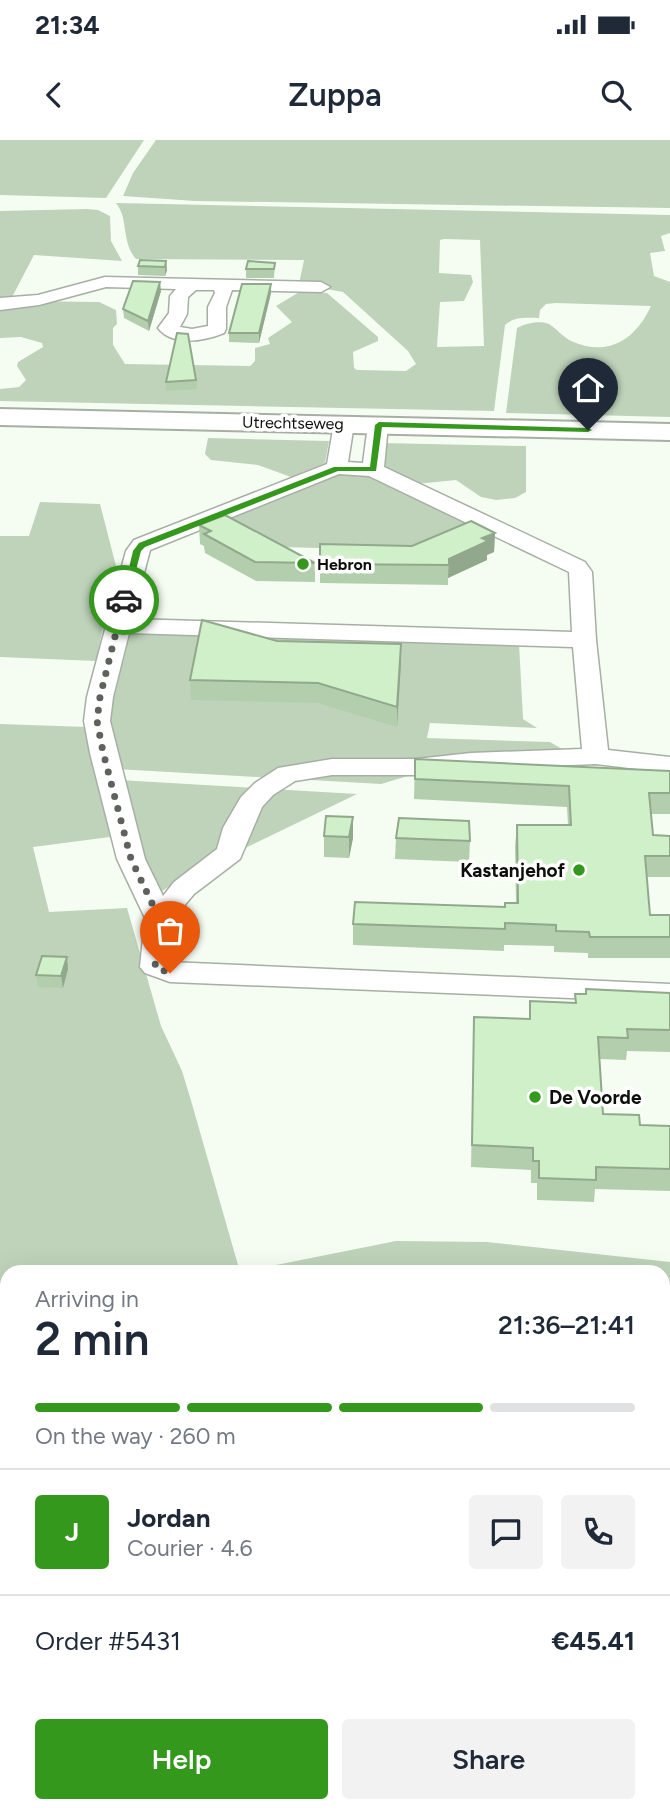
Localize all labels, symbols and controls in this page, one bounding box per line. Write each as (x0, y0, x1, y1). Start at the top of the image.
text: 21:34 (35, 9, 100, 41)
icon: back (35, 76, 73, 114)
text: Zuppa (288, 76, 382, 114)
icon: search (597, 76, 635, 114)
pin (558, 358, 618, 430)
icon: home (569, 369, 607, 407)
street label: Utrechtseweg (242, 413, 344, 433)
place label: Hebron (317, 555, 372, 574)
marker: Hebron (295, 556, 311, 572)
courier (89, 565, 159, 635)
icon: car (105, 581, 143, 619)
place label: Kastanjehof (460, 859, 566, 882)
marker: Kastanjehof (571, 862, 587, 878)
pin (140, 901, 200, 973)
icon: bag (151, 912, 189, 950)
place label: De Voorde (549, 1086, 642, 1109)
marker: De Voorde (527, 1089, 543, 1105)
text: Arriving in (35, 1285, 139, 1313)
text: 21:36–21:41 (498, 1309, 635, 1341)
text: 2 min (35, 1311, 150, 1367)
text: On the way · 260 m (35, 1422, 236, 1450)
button: chat (469, 1495, 543, 1569)
button: phone (561, 1495, 635, 1569)
text: Jordan (127, 1502, 210, 1534)
text: J (65, 1516, 79, 1548)
text: Courier · 4.6 (127, 1534, 253, 1562)
text: Order #5431 (35, 1625, 181, 1657)
text: €45.41 (551, 1625, 635, 1657)
button: Help (35, 1719, 328, 1799)
button: Share (342, 1719, 635, 1799)

